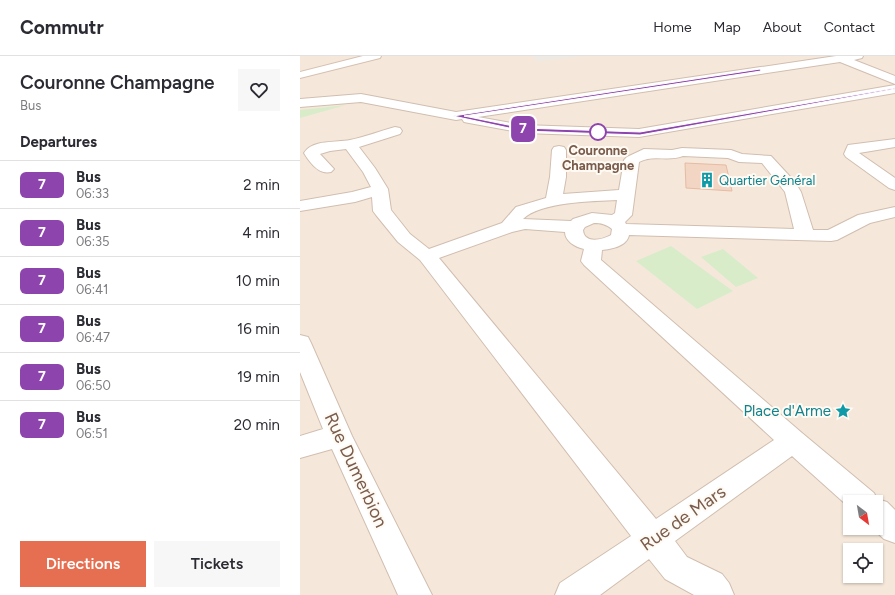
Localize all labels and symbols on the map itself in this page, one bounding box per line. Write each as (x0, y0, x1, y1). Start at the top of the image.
line badge: 7 (510, 116, 536, 142)
marker: Couronne Champagne (589, 123, 607, 141)
place label: Couronne Champagne (562, 143, 634, 173)
building icon: Quartier Général (698, 171, 716, 189)
place label: Quartier Général (719, 173, 815, 188)
place label: Place d'Arme (743, 402, 831, 420)
place icon: Place d'Arme (834, 402, 852, 420)
street label: Rue Dumerbion (320, 409, 392, 531)
street label: Rue de Mars (636, 481, 730, 555)
north arrow (843, 495, 883, 535)

